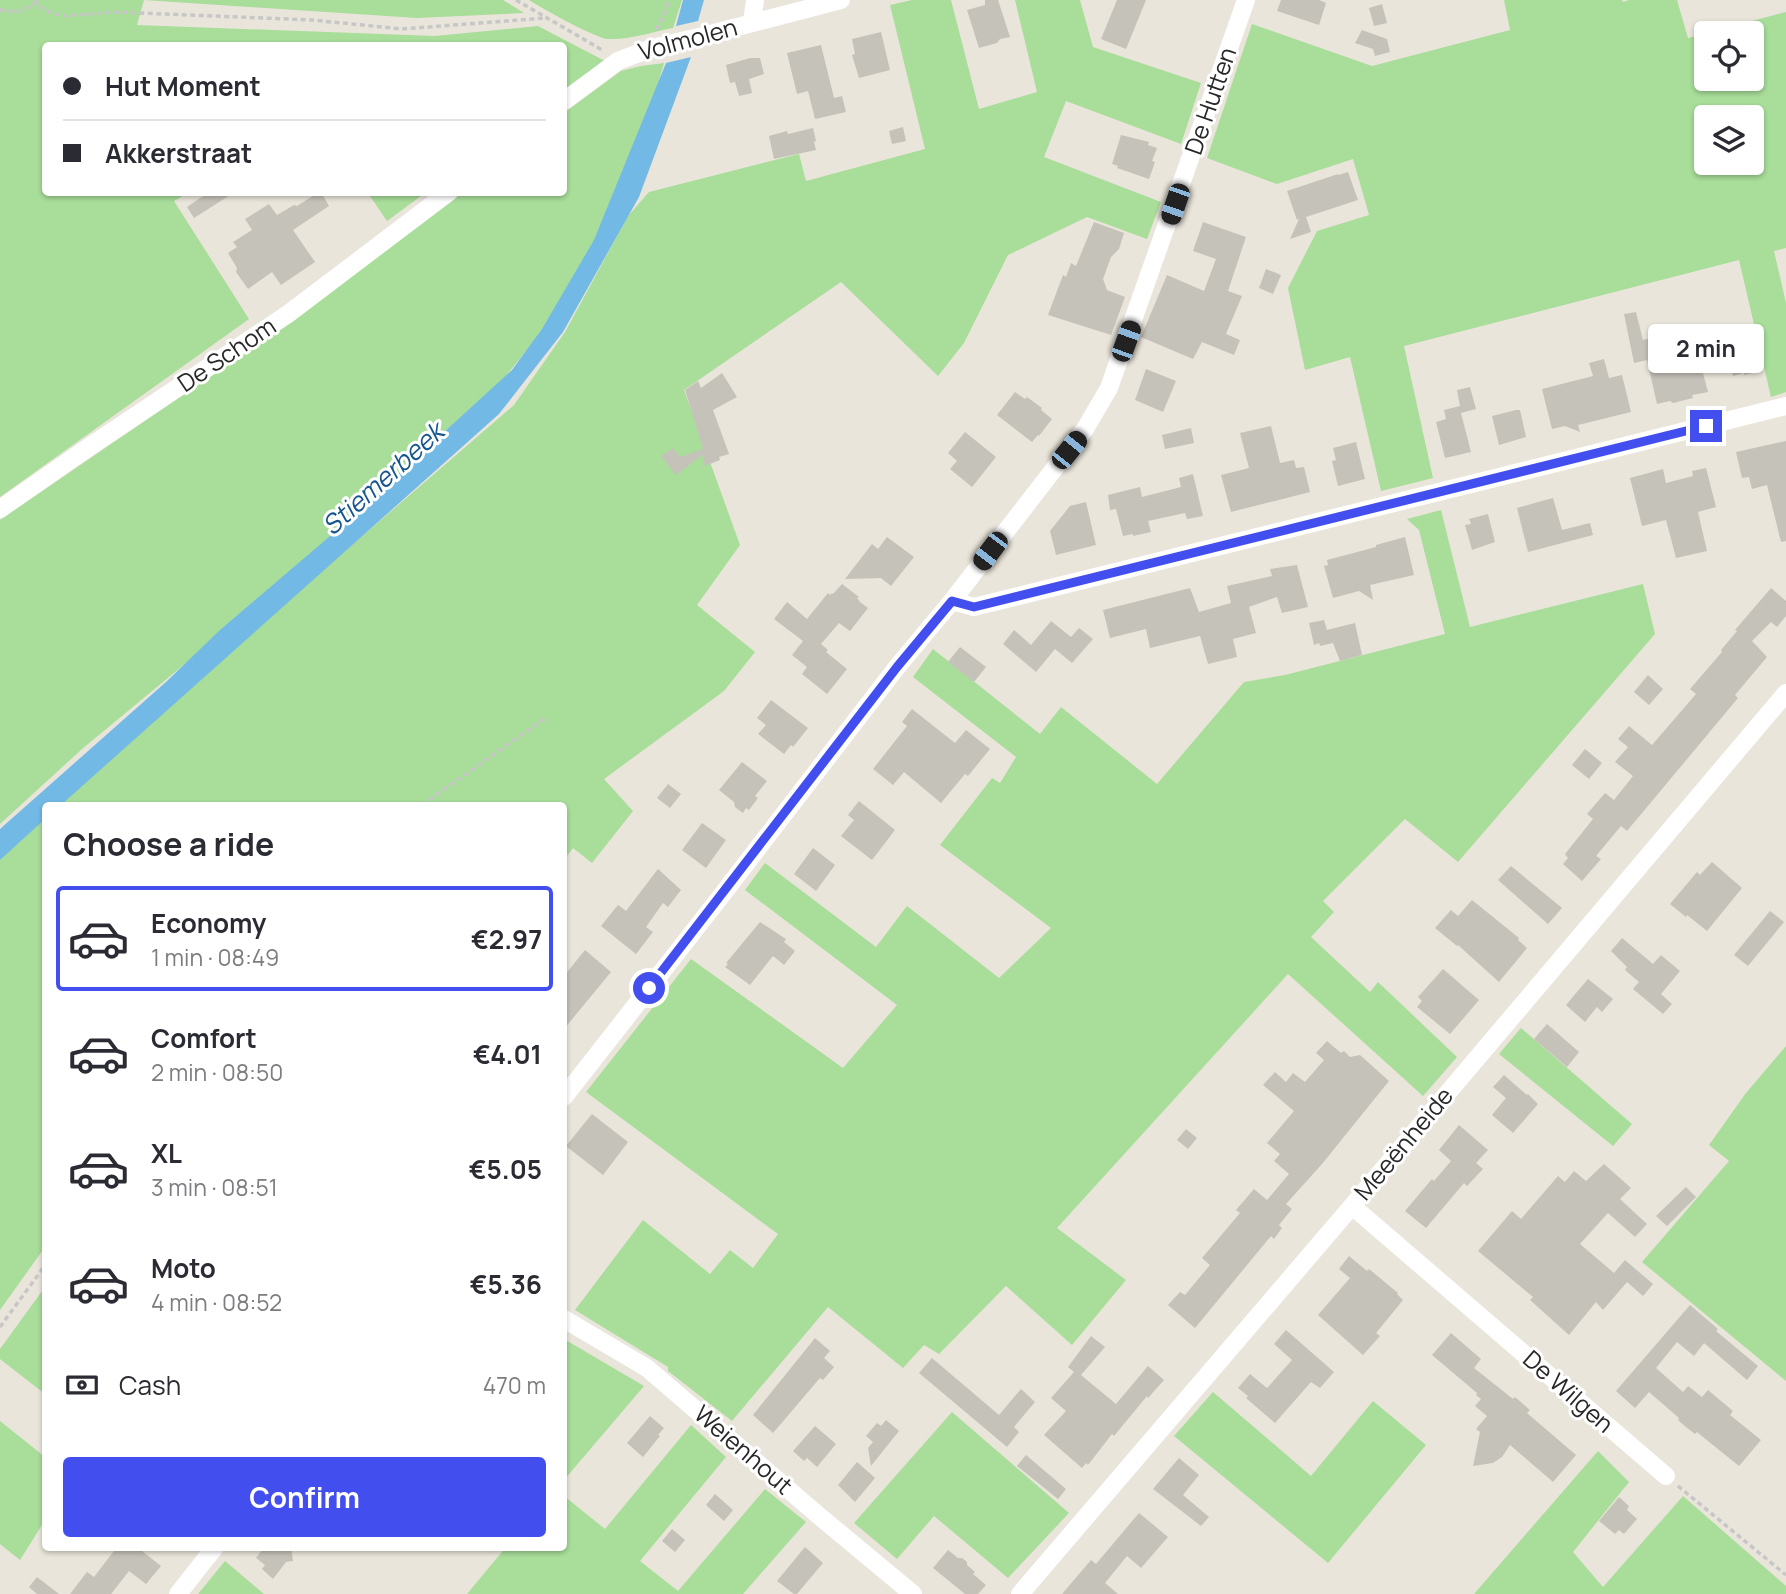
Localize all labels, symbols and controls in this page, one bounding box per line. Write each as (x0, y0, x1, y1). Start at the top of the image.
street label: Volmolen (635, 10, 741, 68)
map controls (1694, 21, 1764, 175)
button: locate (1694, 21, 1764, 91)
street label: De Hutten (1176, 42, 1243, 159)
text: Hut Moment (105, 68, 261, 104)
button: layers (1694, 105, 1764, 175)
text: Akkerstraat (105, 135, 252, 171)
car (1159, 181, 1192, 227)
street label: De Schom (171, 309, 282, 399)
car (1109, 318, 1144, 364)
callout: 2 min (1648, 324, 1764, 374)
text: 2 min (1676, 332, 1736, 364)
route end (1690, 410, 1722, 442)
water label: Stiemerbeek (314, 411, 454, 543)
car (1048, 427, 1091, 473)
car (969, 528, 1012, 574)
text: Choose a ride (63, 822, 274, 866)
text: Economy (151, 905, 266, 941)
icon: car (67, 907, 130, 970)
text: €2.97 (471, 921, 542, 957)
text: 1 min · 08:49 (151, 941, 279, 973)
route start (633, 972, 665, 1004)
text: Comfort (151, 1020, 257, 1056)
icon: car (67, 1022, 130, 1085)
text: €4.01 (473, 1036, 542, 1072)
text: 2 min · 08:50 (151, 1056, 283, 1088)
street label: Meeënheide (1346, 1079, 1460, 1207)
text: XL (151, 1135, 182, 1171)
icon: car (67, 1137, 130, 1200)
text: €5.05 (469, 1151, 542, 1187)
text: 3 min · 08:51 (151, 1171, 278, 1203)
text: Moto (151, 1250, 216, 1286)
icon: car (67, 1252, 130, 1315)
text: €5.36 (470, 1266, 542, 1302)
text: 4 min · 08:52 (151, 1286, 282, 1318)
street label: De Wilgen (1517, 1342, 1621, 1439)
icon: cash (63, 1366, 101, 1404)
text: Cash (119, 1367, 181, 1403)
text: 470 m (483, 1369, 546, 1401)
street label: Weienhout (688, 1397, 800, 1501)
button: Confirm (63, 1457, 546, 1537)

